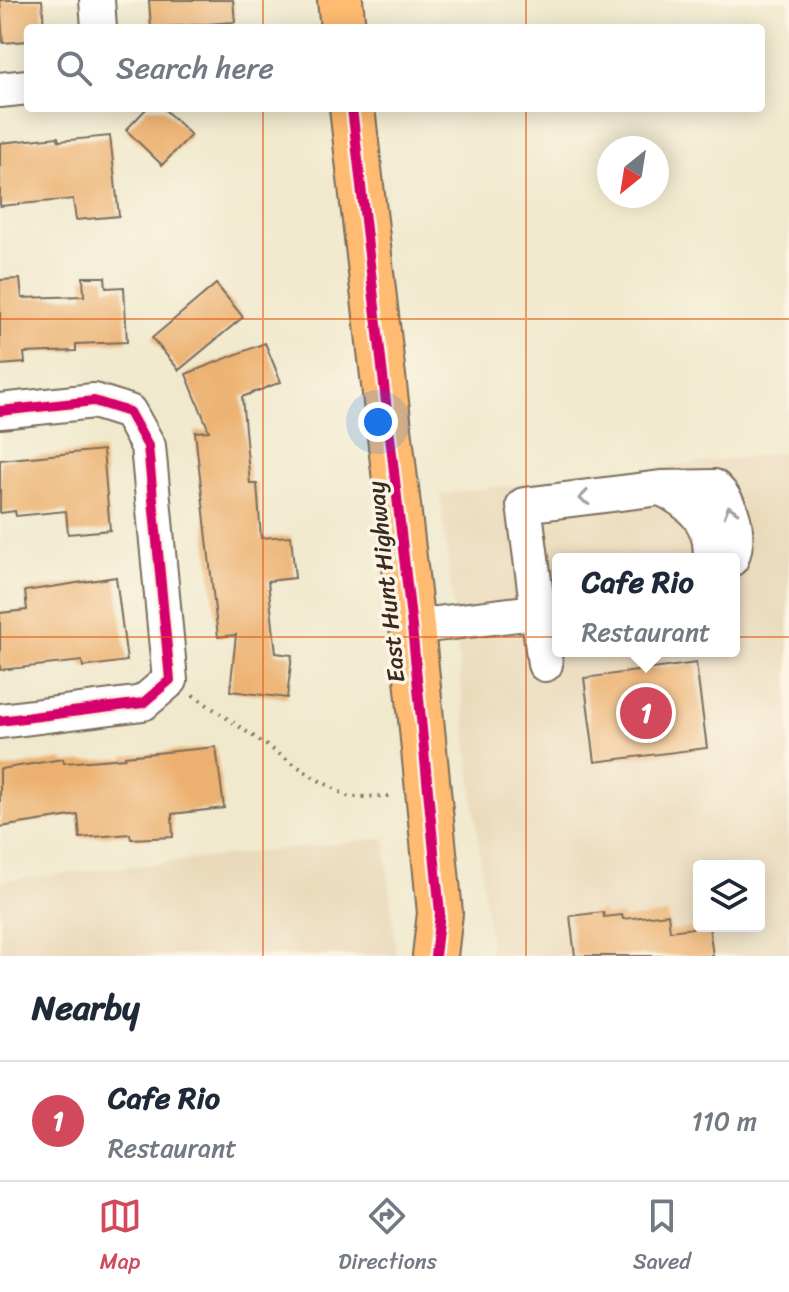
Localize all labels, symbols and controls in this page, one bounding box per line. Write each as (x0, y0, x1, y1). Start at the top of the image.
search box (24, 24, 765, 112)
text: Search here (116, 41, 274, 95)
icon: search (52, 46, 96, 90)
north arrow (597, 136, 669, 208)
your location (358, 402, 398, 442)
street label: East Hunt Highway (354, 479, 417, 685)
one-way arrow (577, 489, 591, 506)
one-way arrow (723, 505, 739, 519)
popup (552, 553, 740, 657)
text: Cafe Rio (582, 555, 694, 609)
text: Restaurant (582, 609, 710, 655)
pin: 1 (620, 683, 672, 743)
map controls (693, 860, 765, 932)
button: layers (693, 860, 765, 932)
text: Nearby (32, 978, 140, 1038)
text: Cafe Rio (108, 1071, 220, 1125)
text: 1 (52, 1098, 64, 1144)
text: 110 m (692, 1098, 757, 1144)
text: Restaurant (108, 1125, 237, 1171)
tab: Map (98, 1194, 142, 1281)
tab: Directions (338, 1194, 437, 1281)
tab: Saved (633, 1194, 691, 1281)

